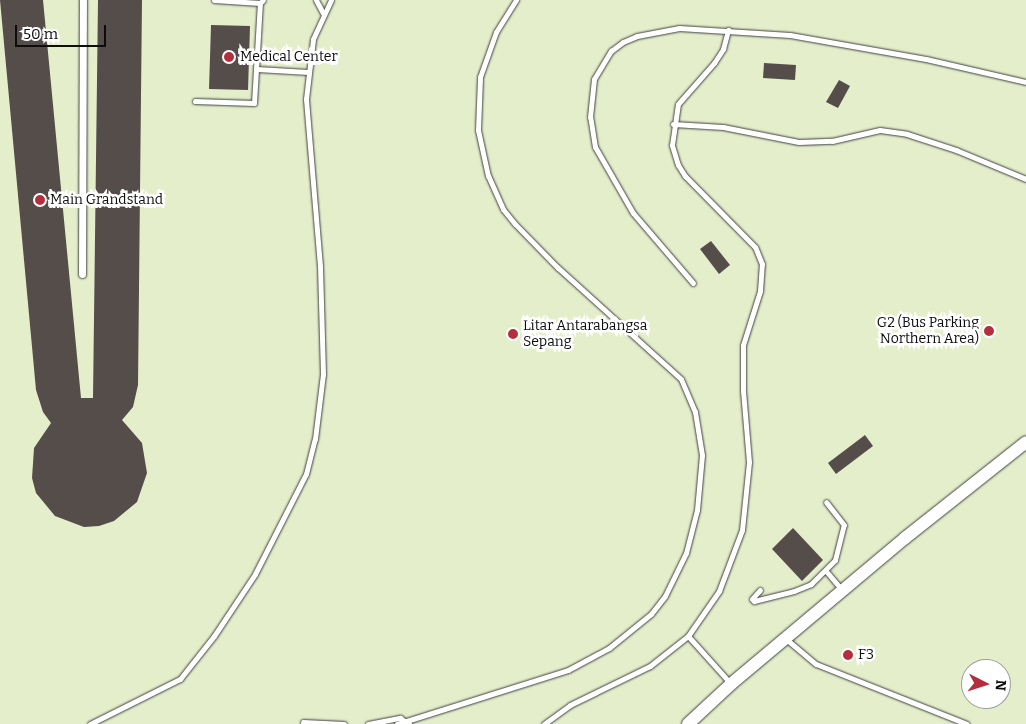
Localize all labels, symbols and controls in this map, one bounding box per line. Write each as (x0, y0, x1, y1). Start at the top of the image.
scale bar (18, 15, 109, 47)
text: 50 m (23, 25, 58, 43)
place label: Medical Center (240, 49, 338, 65)
marker: Medical Center (222, 50, 236, 64)
place label: Main Grandstand (50, 192, 163, 208)
marker: Main Grandstand (34, 194, 46, 206)
place label: G2 (Bus Parking Northern Area) (877, 315, 979, 348)
place label: Litar Antarabangsa Sepang (523, 318, 647, 351)
marker: G2 (Bus Parking Northern Area) (983, 325, 995, 337)
marker: Litar Antarabangsa Sepang (507, 328, 519, 340)
place label: F3 (858, 647, 874, 663)
marker: F3 (842, 649, 854, 661)
north arrow (961, 659, 1011, 709)
text: N (992, 679, 1009, 691)

